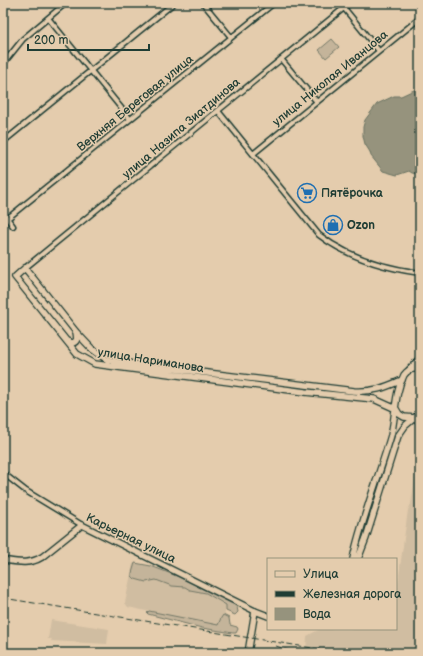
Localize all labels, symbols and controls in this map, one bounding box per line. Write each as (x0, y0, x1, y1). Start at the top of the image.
scale bar (28, 26, 149, 52)
street label: улица Николая Иванцова (270, 27, 391, 130)
text: 200 m (34, 33, 68, 48)
street label: Верхняя Береговая улица (74, 52, 196, 155)
street label: улица Назипа Зиатдинова (119, 75, 243, 182)
supermarket icon: Пятёрочка (296, 182, 318, 204)
place label: Пятёрочка (321, 186, 384, 201)
shop icon: Ozon (322, 214, 344, 236)
place label: Ozon (347, 218, 375, 233)
street label: улица Нариманова (97, 345, 205, 376)
street label: Карьерная улица (83, 510, 178, 567)
legend (267, 558, 397, 630)
text: Улица (303, 567, 339, 582)
text: Железная дорога (303, 587, 401, 602)
text: Вода (303, 607, 331, 622)

